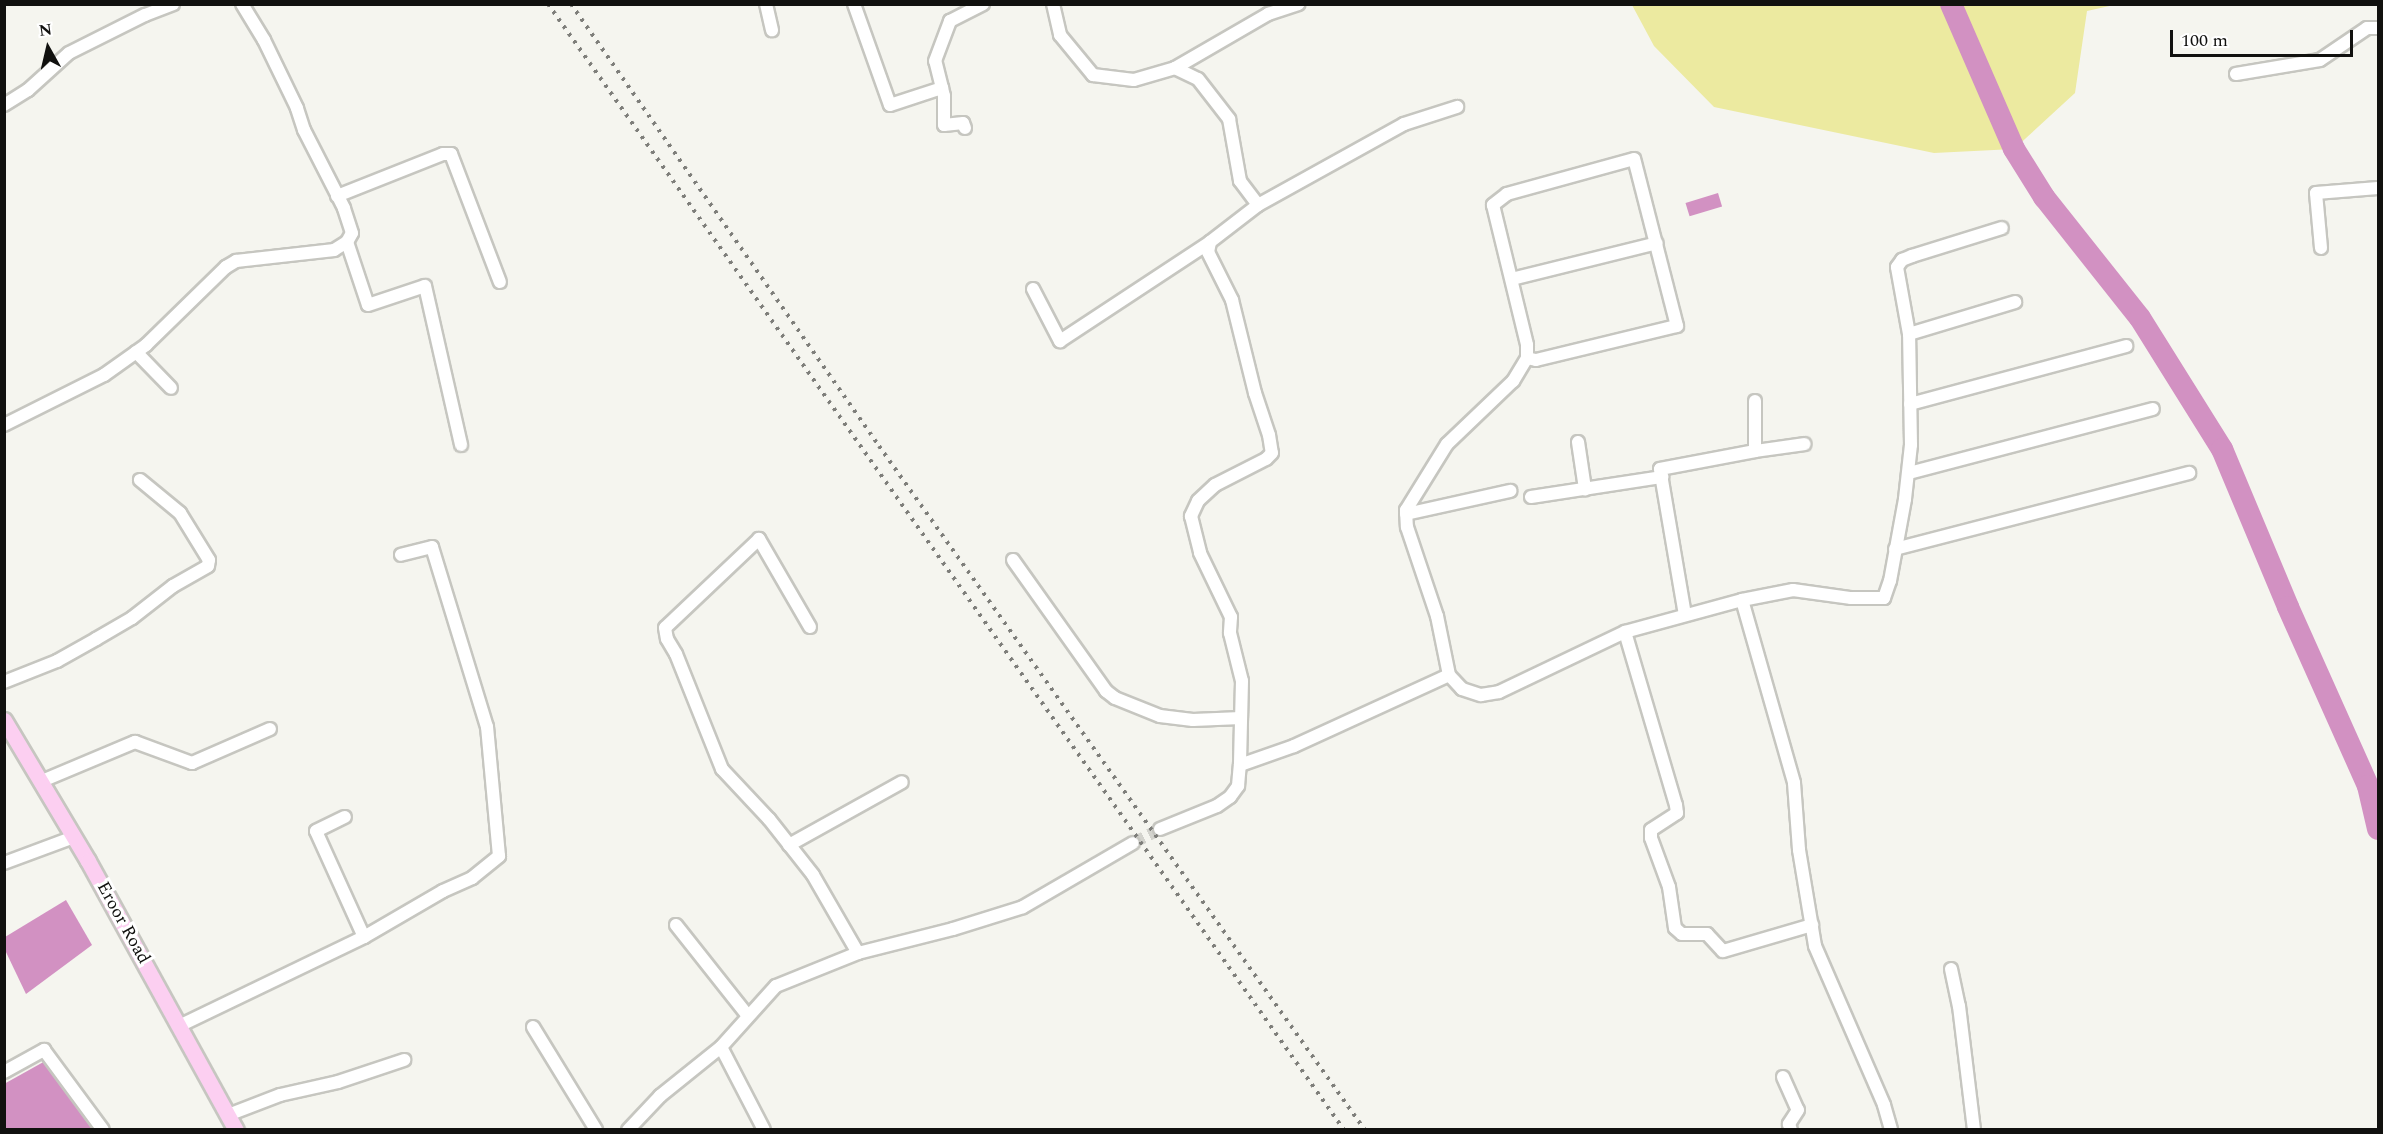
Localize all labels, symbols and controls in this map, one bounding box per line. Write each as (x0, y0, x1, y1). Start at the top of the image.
text: N (37, 17, 54, 43)
north arrow (18, 18, 78, 78)
scale bar (2173, 18, 2356, 56)
text: 100 m (2181, 27, 2228, 54)
street label: Eroor Road (92, 878, 154, 968)

